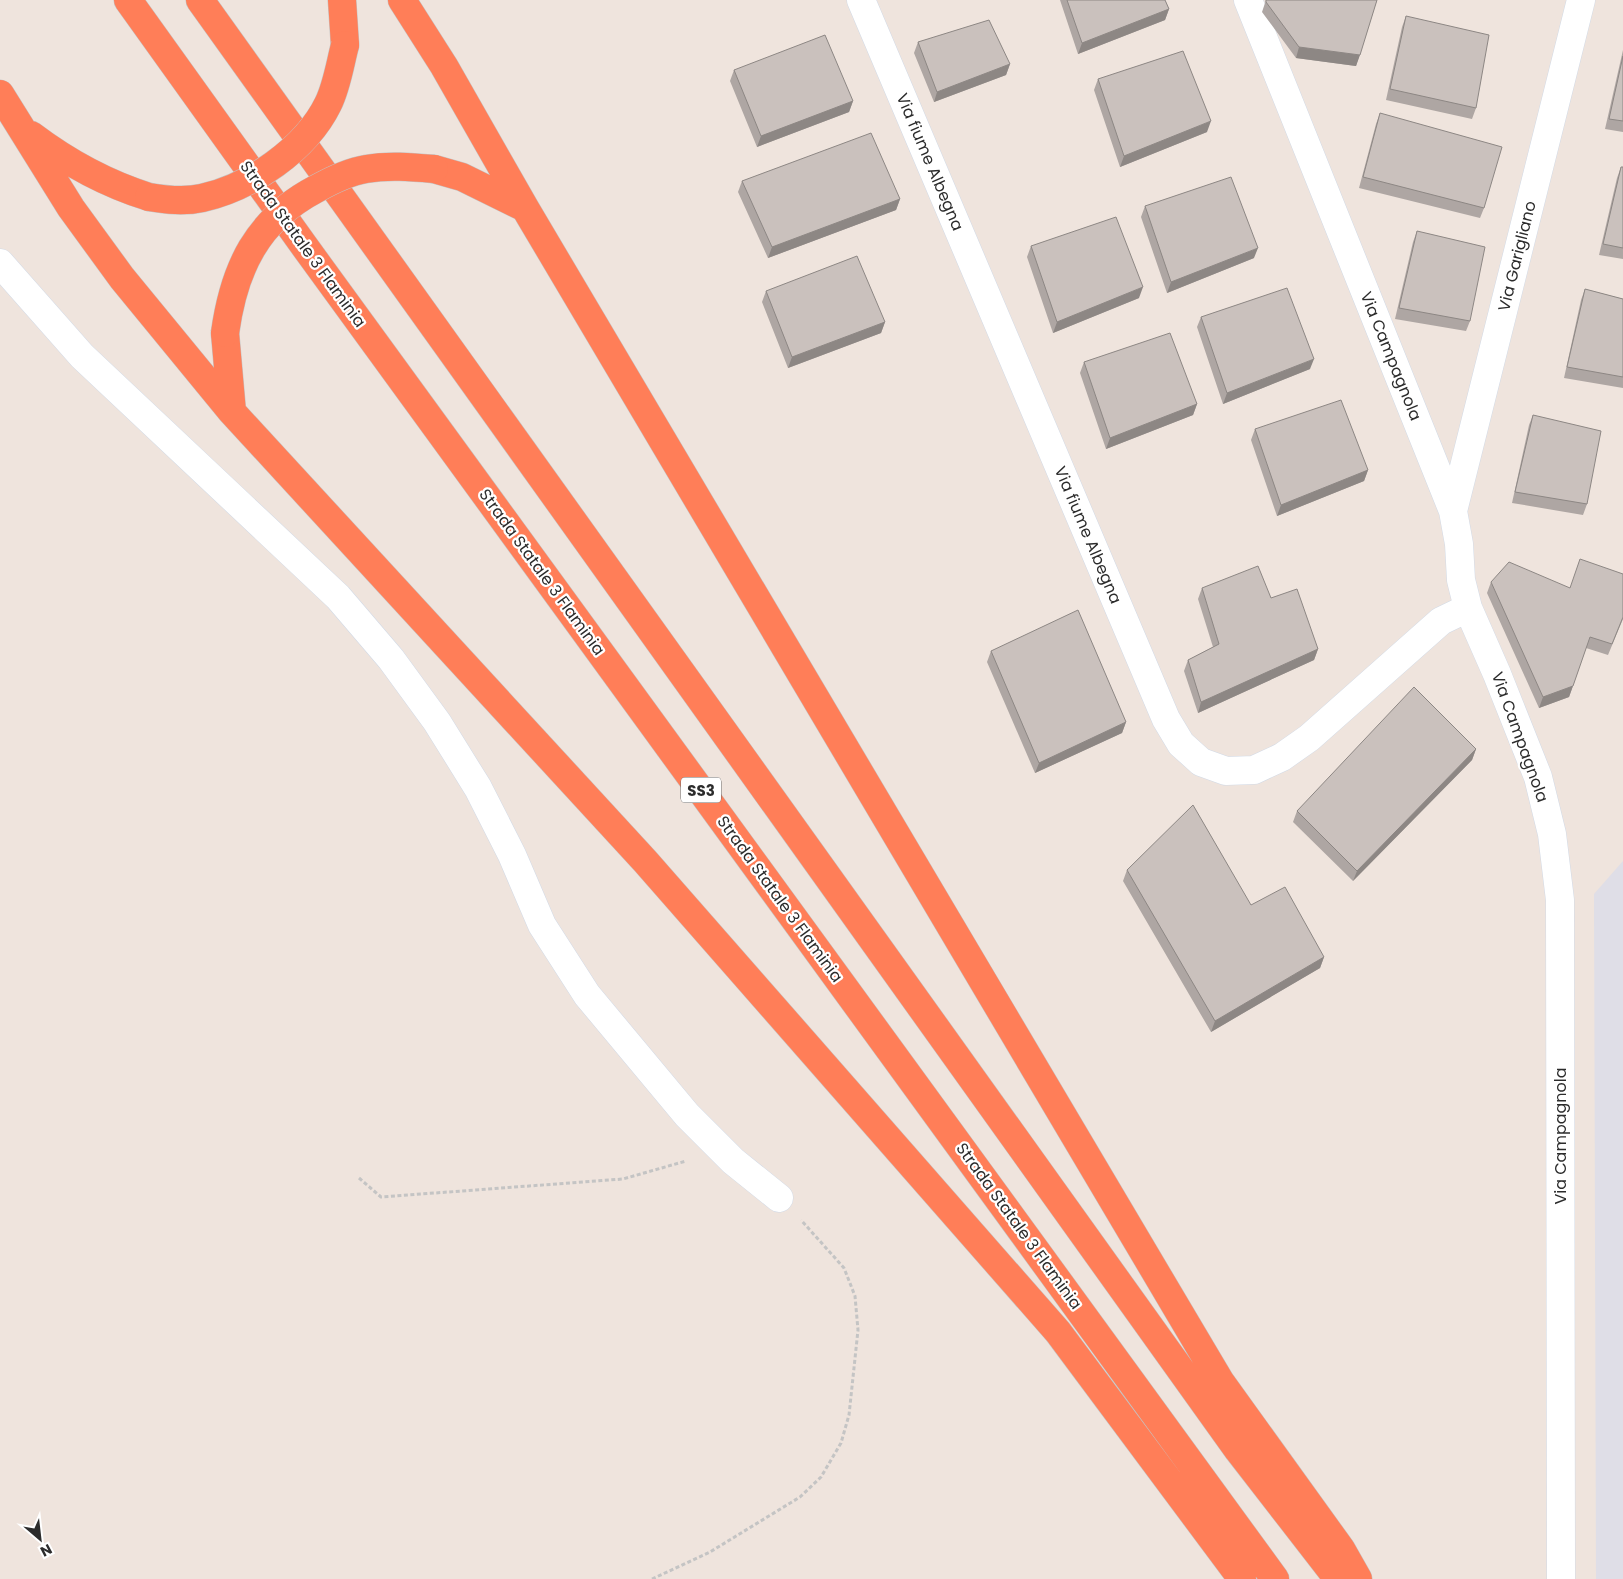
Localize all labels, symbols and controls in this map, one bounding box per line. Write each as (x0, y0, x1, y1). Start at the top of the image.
street label: Via fiume Albegna (891, 90, 969, 234)
street label: Strada Statale 3 Flaminia (235, 156, 371, 332)
street label: Via Garigliano (1492, 198, 1542, 314)
street label: Via Campagnola (1355, 288, 1427, 424)
street label: Via fiume Albegna (1049, 463, 1127, 607)
street label: Strada Statale 3 Flaminia (474, 484, 610, 660)
street label: Via Campagnola (1486, 669, 1554, 805)
road number: SS3 (681, 778, 721, 802)
street label: Strada Statale 3 Flaminia (712, 811, 848, 987)
street label: Via Campagnola (1549, 1067, 1572, 1205)
street label: Strada Statale 3 Flaminia (951, 1138, 1087, 1314)
north arrow (15, 1514, 65, 1564)
text: N (37, 1539, 55, 1562)

